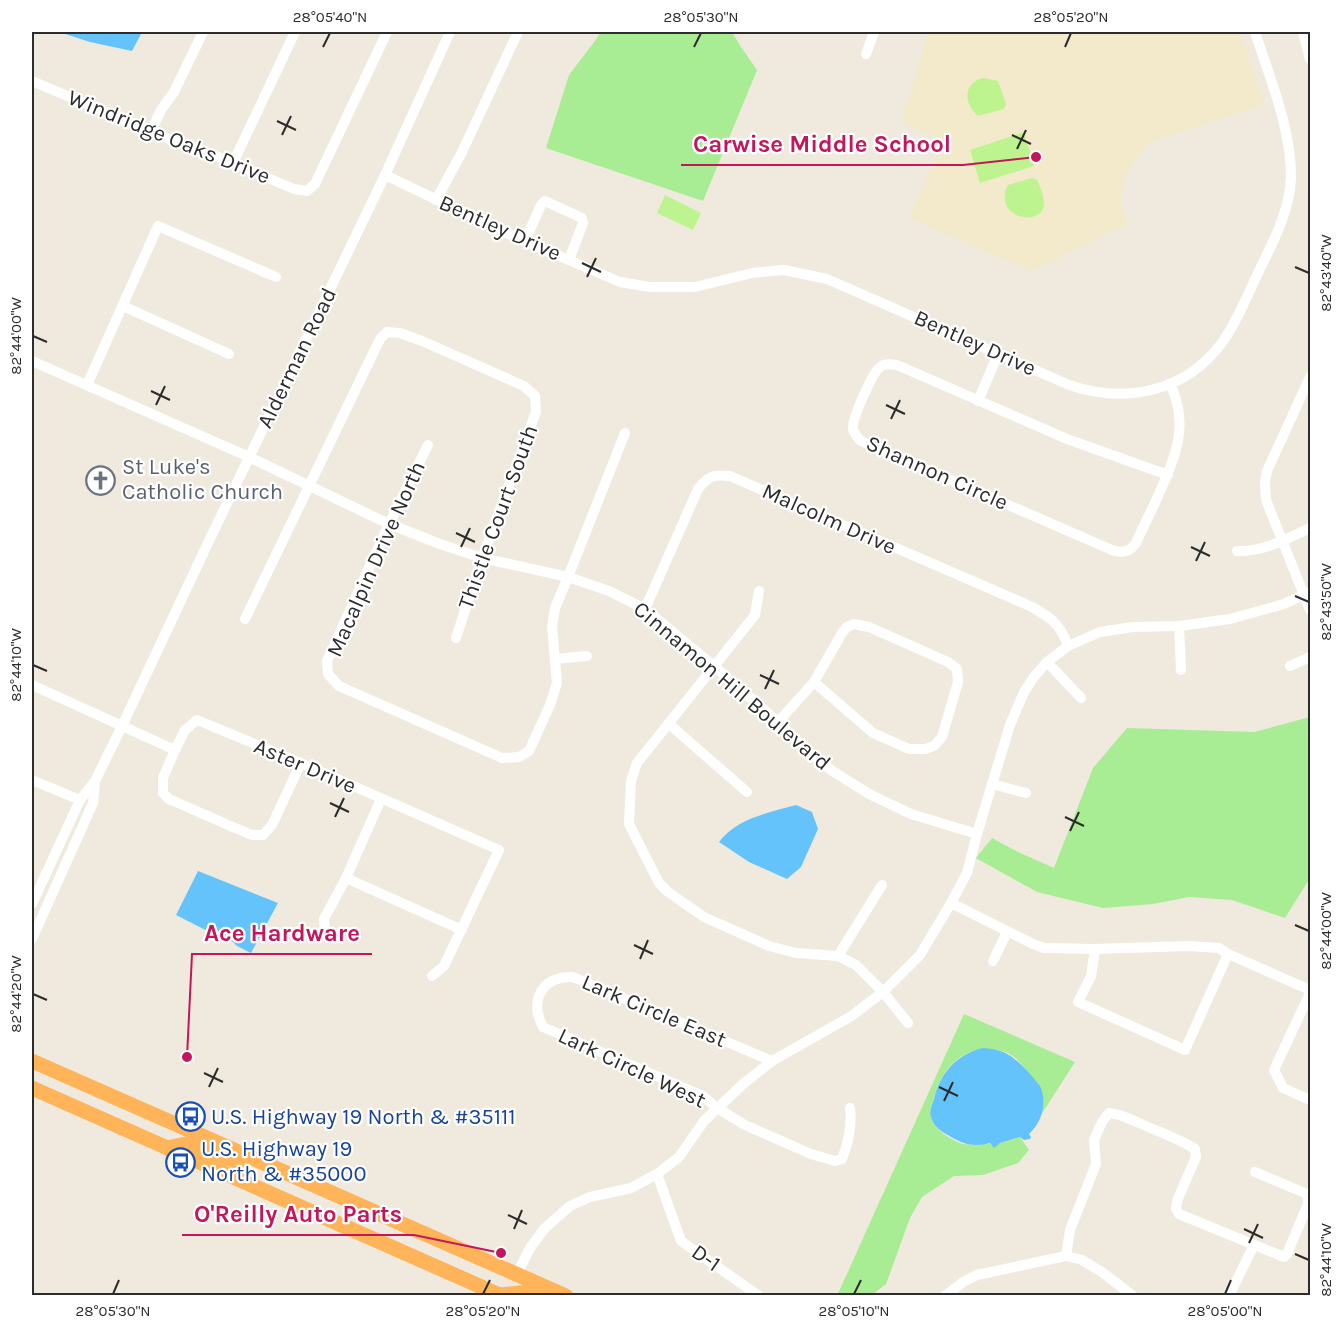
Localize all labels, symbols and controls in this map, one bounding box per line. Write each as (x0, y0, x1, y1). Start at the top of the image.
text: 28°05'40"N (293, 8, 367, 26)
text: 28°05'30"N (663, 8, 739, 26)
text: 28°05'20"N (1034, 8, 1108, 26)
street label: Windridge Oaks Drive (64, 85, 274, 189)
callout: Carwise Middle School (681, 123, 963, 165)
text: Carwise Middle School (693, 130, 951, 158)
street label: Bentley Drive (435, 190, 565, 266)
text: 82°43'40"W (1317, 234, 1335, 312)
street label: Alderman Road (252, 284, 342, 432)
text: 82°44'00"W (7, 297, 25, 375)
street label: Bentley Drive (910, 305, 1040, 381)
street label: Thistle Court South (453, 421, 543, 613)
street label: Shannon Circle (862, 430, 1012, 516)
place label: St Luke's Catholic Church (122, 454, 283, 505)
street label: Macalpin Drive North (321, 457, 431, 661)
church icon: St Luke's Catholic Church (85, 464, 117, 496)
street label: Malcolm Drive (758, 478, 900, 560)
text: 82°43'50"W (1317, 563, 1335, 641)
street label: Cinnamon Hill Boulevard (628, 596, 836, 776)
text: 82°44'10"W (7, 628, 25, 702)
street label: Aster Drive (250, 733, 360, 799)
text: 82°44'00"W (1317, 892, 1335, 970)
callout: Ace Hardware (192, 912, 372, 954)
text: Ace Hardware (204, 919, 360, 947)
text: 82°44'20"W (7, 955, 25, 1033)
street label: Lark Circle East (578, 969, 730, 1053)
street label: Lark Circle West (554, 1022, 710, 1114)
bus stop icon: U.S. Highway 19 North & #35111 (174, 1101, 206, 1133)
place label: U.S. Highway 19 North & #35111 (211, 1104, 516, 1130)
place label: U.S. Highway 19 North & #35000 (201, 1136, 366, 1187)
bus stop icon: U.S. Highway 19 North & #35000 (164, 1146, 196, 1178)
callout: O'Reilly Auto Parts (182, 1193, 414, 1235)
text: O'Reilly Auto Parts (194, 1200, 402, 1228)
text: 82°44'10"W (1317, 1223, 1335, 1297)
street label: D-1 (686, 1239, 726, 1277)
text: 28°05'30"N (75, 1302, 151, 1320)
text: 28°05'20"N (446, 1302, 520, 1320)
text: 28°05'10"N (818, 1302, 890, 1320)
text: 28°05'00"N (1187, 1302, 1263, 1320)

